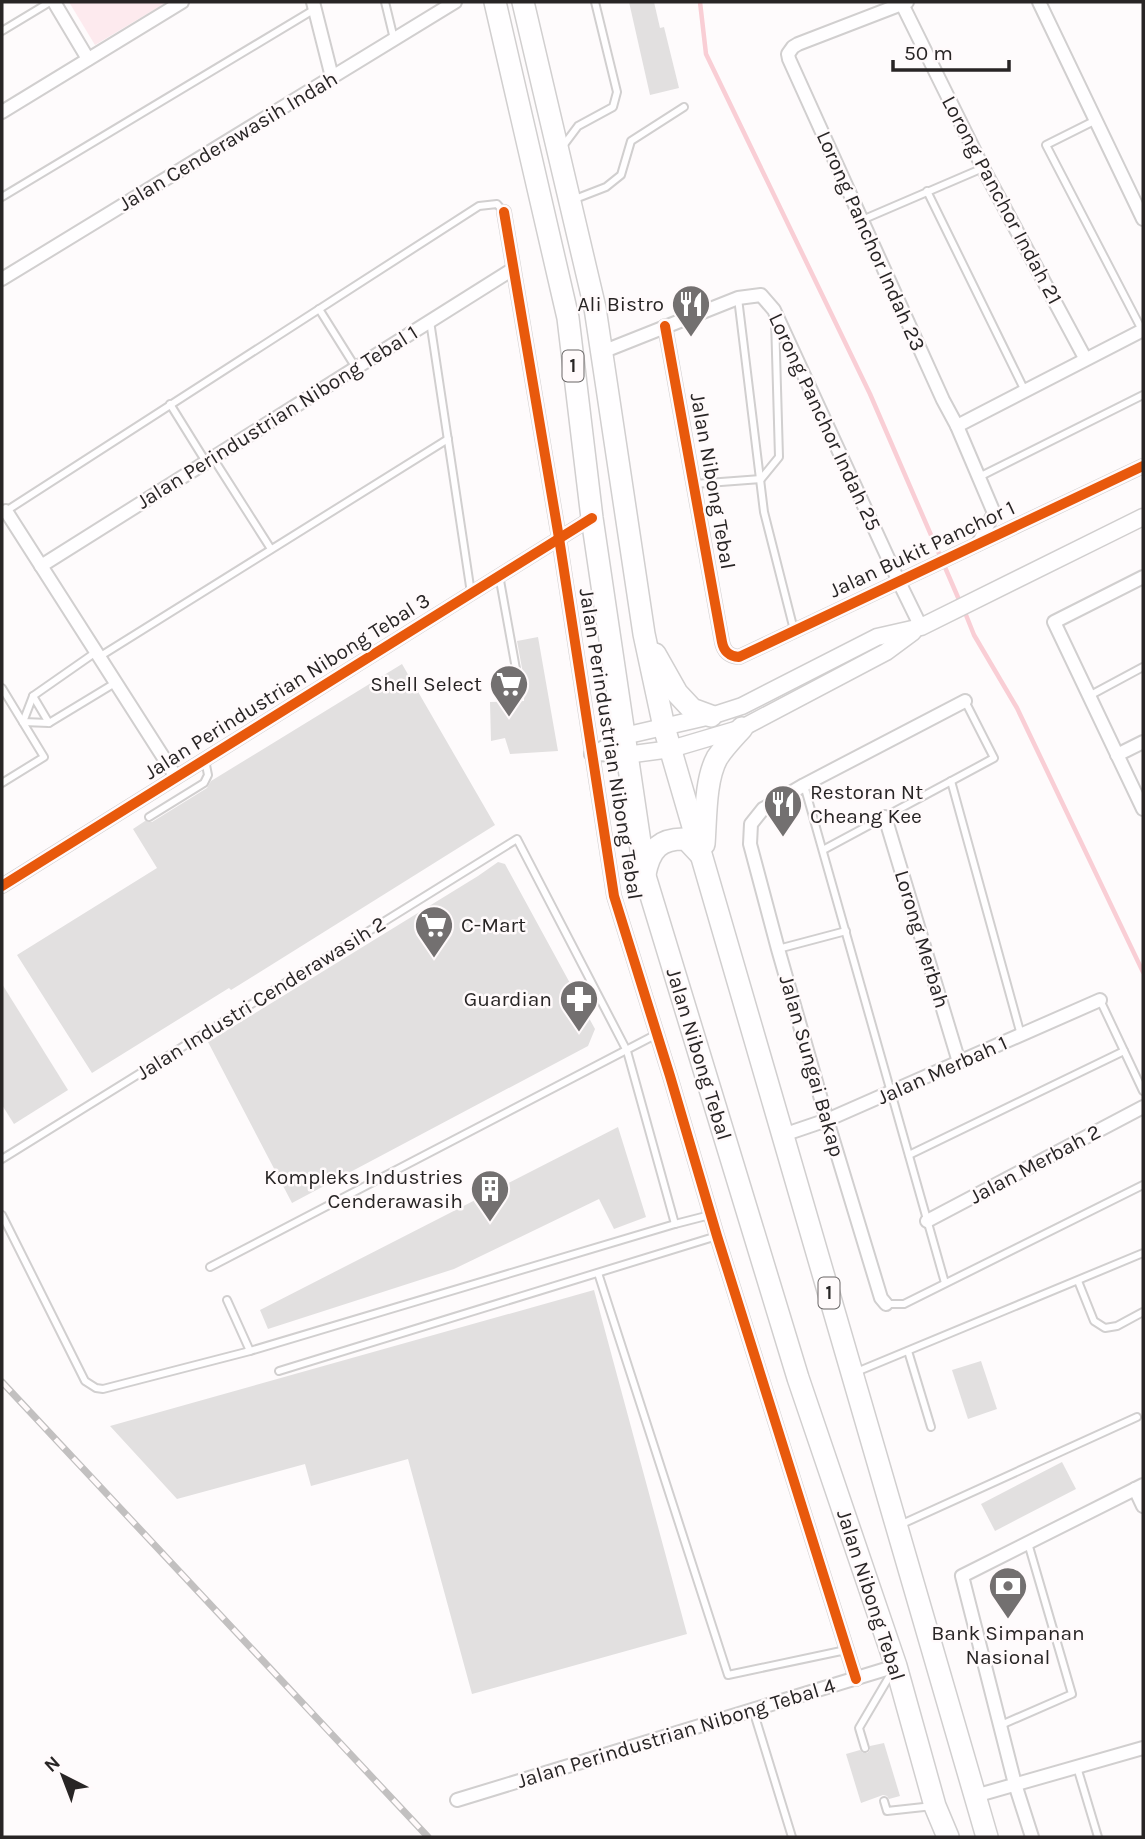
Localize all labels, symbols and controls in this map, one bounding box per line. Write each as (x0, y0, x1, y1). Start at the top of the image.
scale bar (893, 28, 1009, 72)
text: 50 m (904, 41, 953, 65)
street label: Jalan Cenderawasih Indah (114, 66, 342, 216)
street label: Lorong Panchor Indah 21 (937, 92, 1067, 308)
street label: Lorong Panchor Indah 23 (812, 127, 930, 355)
restaurant icon: Ali Bistro (670, 283, 712, 338)
place label: Ali Bistro (578, 292, 664, 316)
street label: Lorong Panchor Indah 25 (764, 309, 886, 535)
street label: Jalan Perindustrian Nibong Tebal 1 (132, 320, 422, 514)
road number: 1 (562, 350, 584, 382)
street label: Jalan Nibong Tebal (686, 391, 740, 571)
street label: Jalan Bukit Panchor 1 (825, 495, 1019, 603)
street label: Jalan Perindustrian Nibong Tebal (575, 587, 647, 901)
street label: Jalan Perindustrian Nibong Tebal 3 (140, 588, 434, 784)
supermarket icon: Shell Select (488, 663, 530, 718)
place label: Shell Select (370, 672, 482, 696)
place label: Restoran Nt Cheang Kee (810, 780, 923, 828)
restaurant icon: Restoran Nt Cheang Kee (762, 783, 804, 838)
street label: Lorong Merbah (890, 867, 954, 1011)
supermarket icon: C-Mart (413, 904, 455, 959)
street label: Jalan Industri Cenderawasih 2 (132, 911, 390, 1085)
place label: C-Mart (461, 913, 526, 937)
street label: Jalan Nibong Tebal (661, 965, 737, 1143)
street label: Jalan Sungai Bakap (775, 972, 849, 1160)
pharmacy icon: Guardian (558, 978, 600, 1033)
place label: Guardian (464, 987, 552, 1011)
street label: Jalan Merbah 1 (873, 1031, 1011, 1109)
street label: Jalan Merbah 2 (965, 1119, 1105, 1209)
place label: Kompleks Industries Cenderawasih (264, 1165, 463, 1213)
building icon: Kompleks Industries Cenderawasih (469, 1168, 511, 1223)
road number: 1 (818, 1278, 840, 1308)
street label: Jalan Nibong Tebal (832, 1506, 910, 1684)
bank icon: Bank Simpanan Nasional (987, 1565, 1029, 1620)
place label: Bank Simpanan Nasional (931, 1621, 1085, 1669)
street label: Jalan Perindustrian Nibong Tebal 4 (514, 1673, 838, 1793)
north arrow (28, 1741, 98, 1811)
text: N (40, 1751, 65, 1777)

